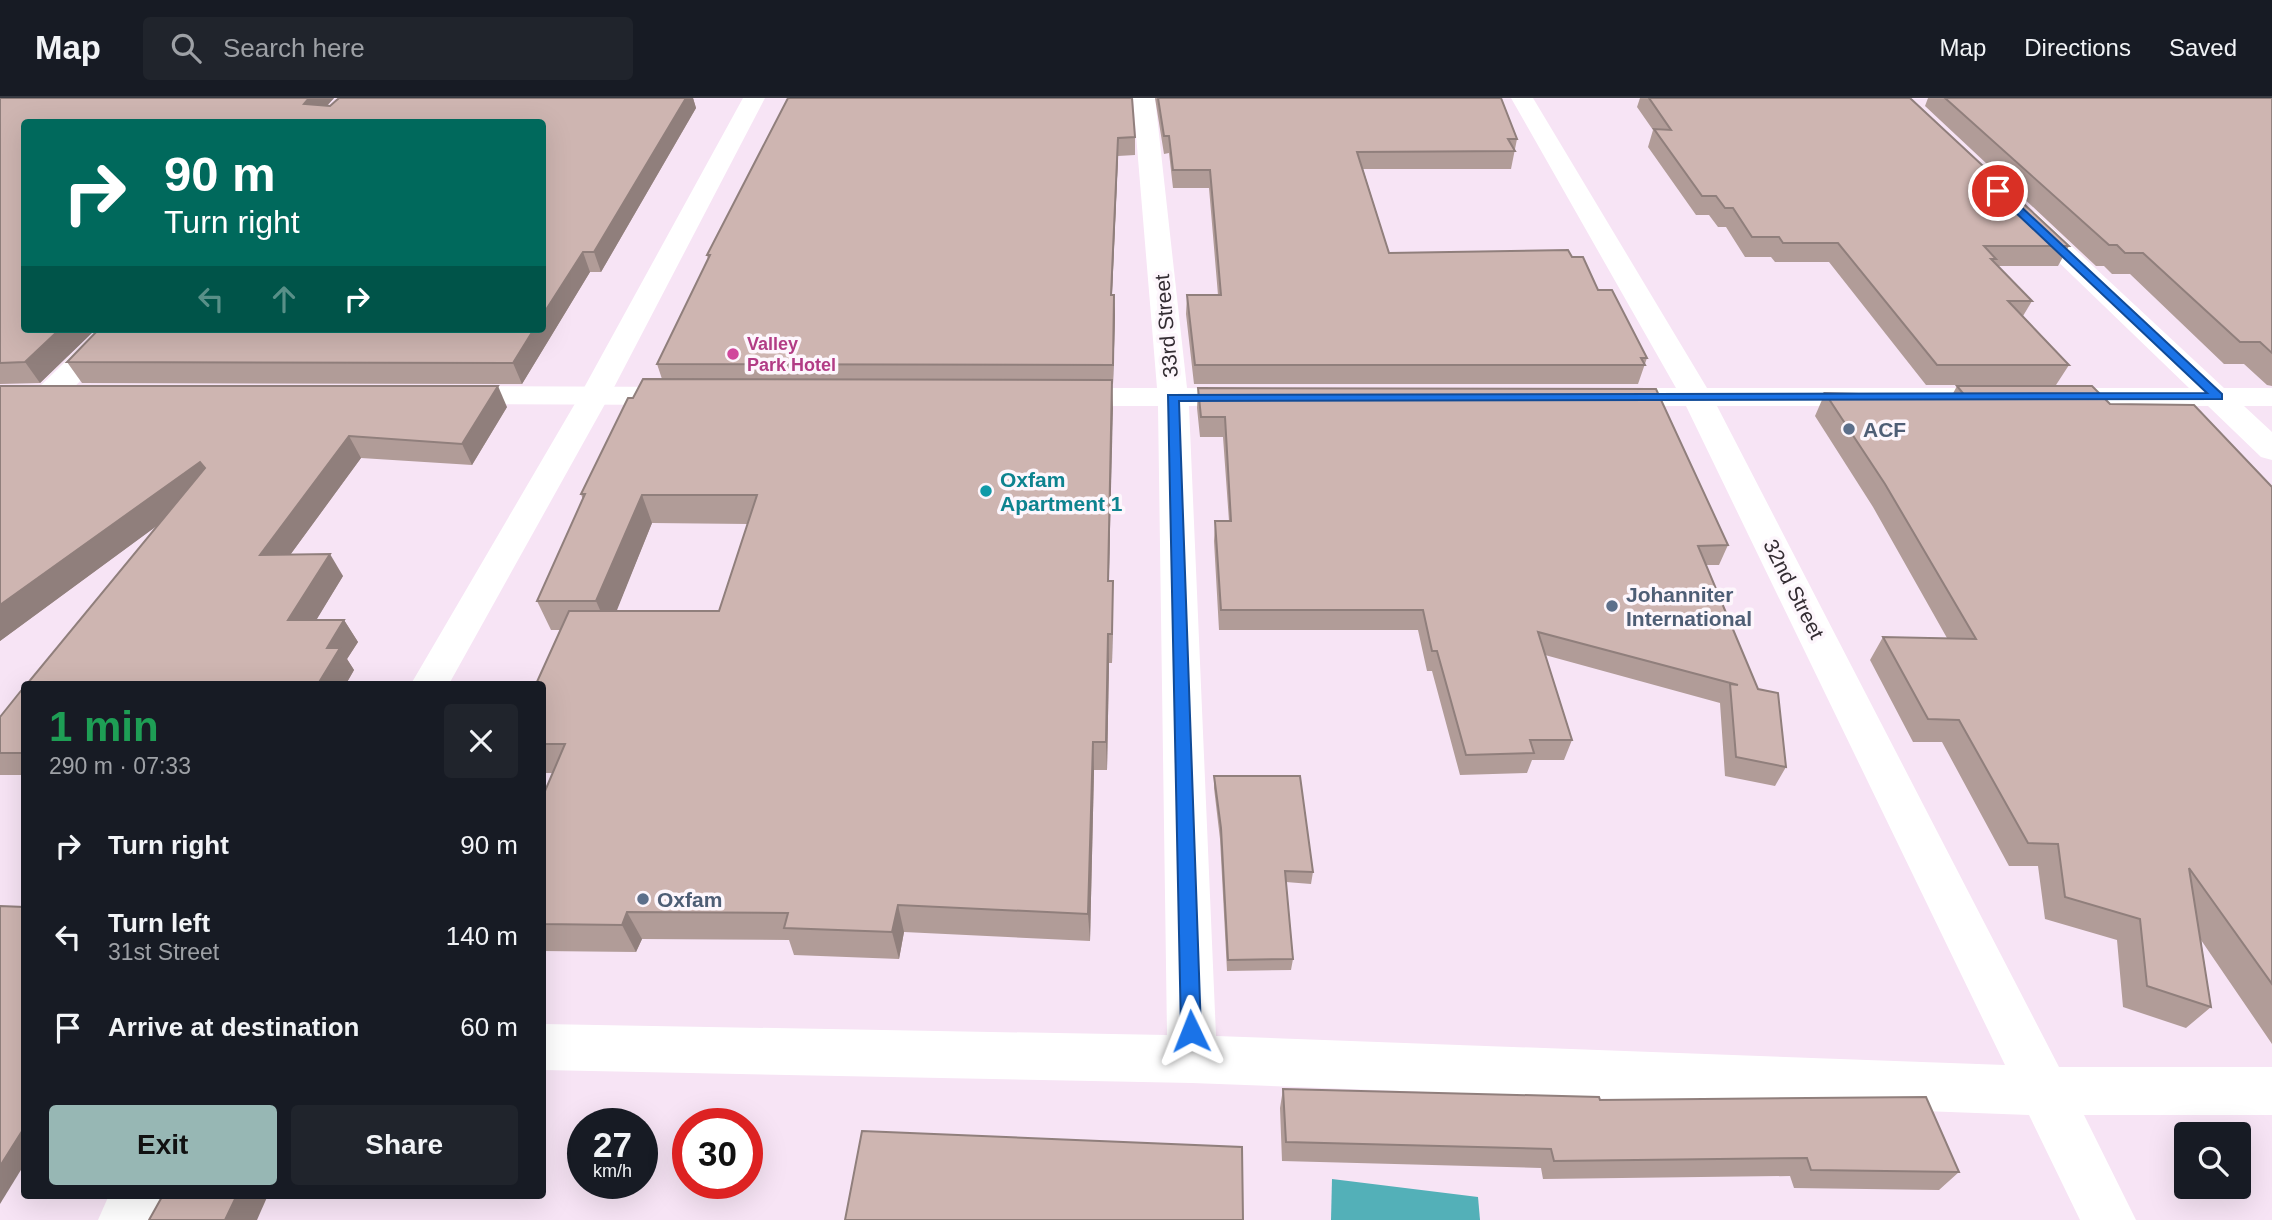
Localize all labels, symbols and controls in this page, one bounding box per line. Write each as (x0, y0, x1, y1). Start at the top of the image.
search box (143, 17, 633, 80)
text: Map (35, 29, 101, 66)
icon: search (167, 29, 205, 67)
text: Search here (223, 33, 365, 63)
text: Map (1940, 34, 1986, 61)
text: Directions (2024, 34, 2131, 61)
text: Saved (2169, 34, 2237, 61)
icon: right (49, 147, 140, 238)
text: 90 m (164, 147, 276, 201)
pin (1968, 161, 2028, 221)
icon: arrive (1979, 172, 2017, 210)
text: Turn right (164, 204, 300, 240)
street label: 33rd Street (1150, 273, 1182, 379)
icon: left (192, 280, 230, 318)
icon: ahead (265, 280, 303, 318)
icon: right (338, 280, 376, 318)
place label: Valley Park Hotel (747, 334, 836, 375)
marker: Valley Park Hotel (725, 346, 741, 362)
place label: ACF (1863, 418, 1906, 441)
marker: ACF (1841, 421, 1857, 437)
place label: Oxfam Apartment 1 (1000, 468, 1123, 515)
marker: Oxfam Apartment 1 (978, 483, 994, 499)
street label: 32nd Street (1759, 535, 1829, 643)
place label: Johanniter International (1626, 583, 1752, 630)
marker: Johanniter International (1604, 598, 1620, 614)
text: 1 min (49, 703, 159, 750)
button: close (444, 704, 518, 778)
text: 290 m · 07:33 (49, 753, 191, 779)
icon: right (49, 827, 87, 865)
text: Turn right (108, 830, 229, 860)
text: 90 m (460, 830, 518, 860)
place label: Oxfam (657, 888, 722, 911)
marker: Oxfam (635, 891, 651, 907)
text: Turn left (108, 908, 210, 938)
icon: left (49, 918, 87, 956)
text: 140 m (446, 921, 518, 951)
text: 31st Street (108, 939, 219, 965)
position arrow (1154, 994, 1228, 1068)
icon: arrive (49, 1009, 87, 1047)
text: Arrive at destination (108, 1012, 359, 1042)
text: 60 m (460, 1012, 518, 1042)
button: Exit (49, 1105, 277, 1185)
button: Share (291, 1105, 518, 1185)
speed limit sign: 30 (672, 1108, 763, 1199)
map controls (2174, 1122, 2251, 1199)
button: search (2174, 1122, 2251, 1199)
text: 27 (593, 1125, 632, 1164)
text: km/h (593, 1161, 632, 1181)

